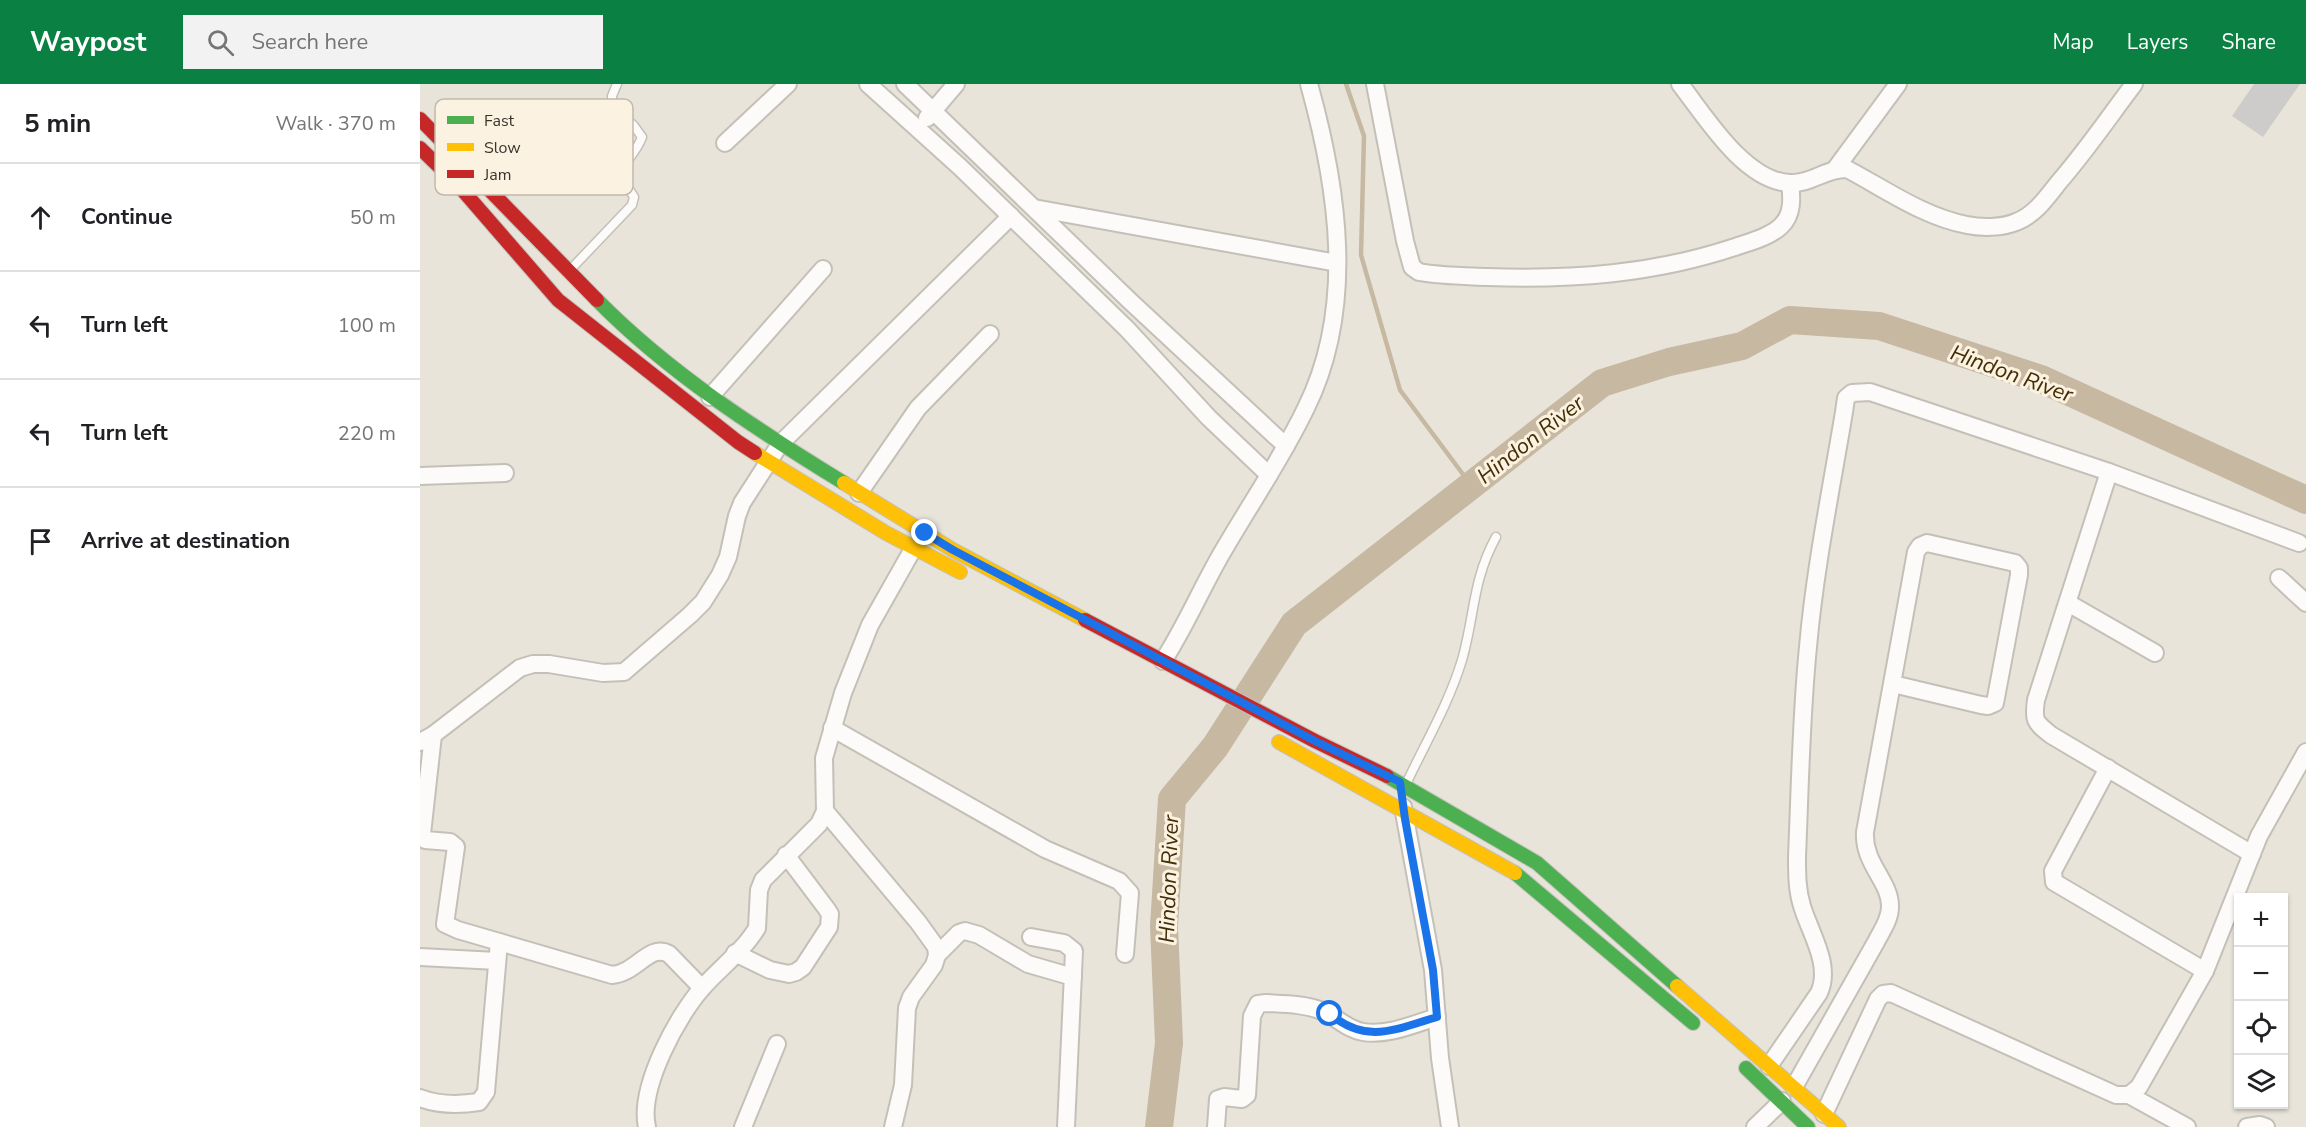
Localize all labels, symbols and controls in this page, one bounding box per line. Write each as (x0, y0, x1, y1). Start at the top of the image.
search box (183, 15, 603, 69)
text: Waypost (30, 23, 147, 61)
icon: search (204, 26, 237, 59)
text: Search here (252, 27, 368, 57)
text: Map (2052, 28, 2094, 56)
text: Layers (2127, 28, 2188, 56)
text: Share (2221, 28, 2276, 56)
legend (435, 99, 633, 195)
text: 5 min (24, 106, 91, 141)
text: Walk · 370 m (276, 110, 396, 137)
text: Fast (484, 110, 515, 132)
text: Slow (484, 137, 521, 159)
text: Jam (483, 164, 511, 186)
icon: ahead (24, 201, 57, 234)
text: Continue (81, 202, 172, 232)
text: 50 m (350, 204, 396, 231)
icon: left (24, 309, 57, 342)
text: Turn left (81, 310, 168, 340)
text: 100 m (338, 312, 396, 339)
water label: Hindon River (1946, 338, 2078, 410)
water label: Hindon River (1471, 388, 1591, 491)
icon: left (24, 417, 57, 450)
text: Turn left (81, 418, 168, 448)
text: 220 m (338, 420, 396, 447)
route end (911, 519, 937, 545)
icon: arrive (24, 525, 57, 558)
text: Arrive at destination (81, 526, 290, 556)
water label: Hindon River (1152, 813, 1186, 944)
map controls (2234, 893, 2288, 1109)
button: + (2234, 893, 2288, 947)
button: − (2234, 947, 2288, 1001)
route start (1316, 1000, 1342, 1026)
button: locate (2234, 1001, 2288, 1055)
button: layers (2234, 1055, 2288, 1109)

